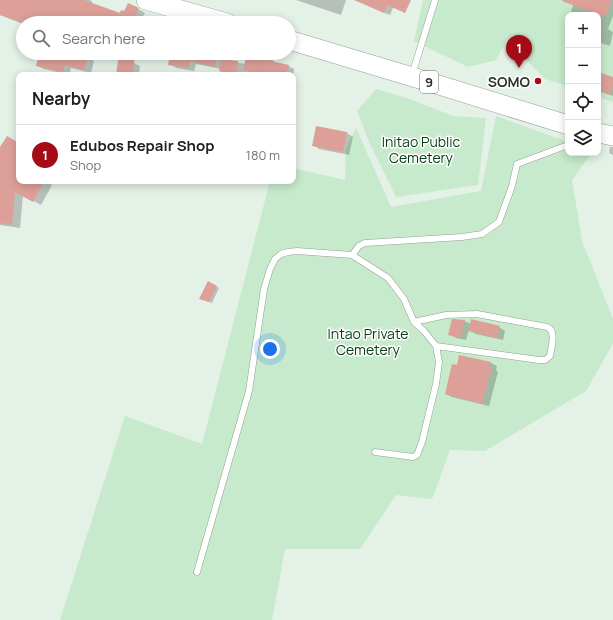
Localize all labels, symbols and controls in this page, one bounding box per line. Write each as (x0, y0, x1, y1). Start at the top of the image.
map controls (565, 12, 601, 156)
button: + (565, 12, 601, 48)
search box (16, 16, 296, 60)
icon: search (30, 27, 52, 49)
text: Search here (62, 28, 145, 49)
pin: 1 (506, 35, 532, 68)
button: − (565, 48, 601, 84)
road number: 9 (420, 71, 438, 93)
place label: SOMO (488, 72, 530, 91)
marker: SOMO (533, 76, 543, 86)
button: locate (565, 84, 601, 120)
text: Nearby (32, 87, 90, 110)
button: layers (565, 120, 601, 156)
park label: Initao Public Cemetery (382, 132, 461, 167)
text: Edubos Repair Shop (70, 135, 214, 156)
text: 1 (42, 146, 48, 164)
text: 180 m (246, 146, 280, 164)
text: Shop (70, 156, 101, 174)
park label: Intao Private Cemetery (328, 324, 408, 359)
your location (260, 339, 280, 359)

